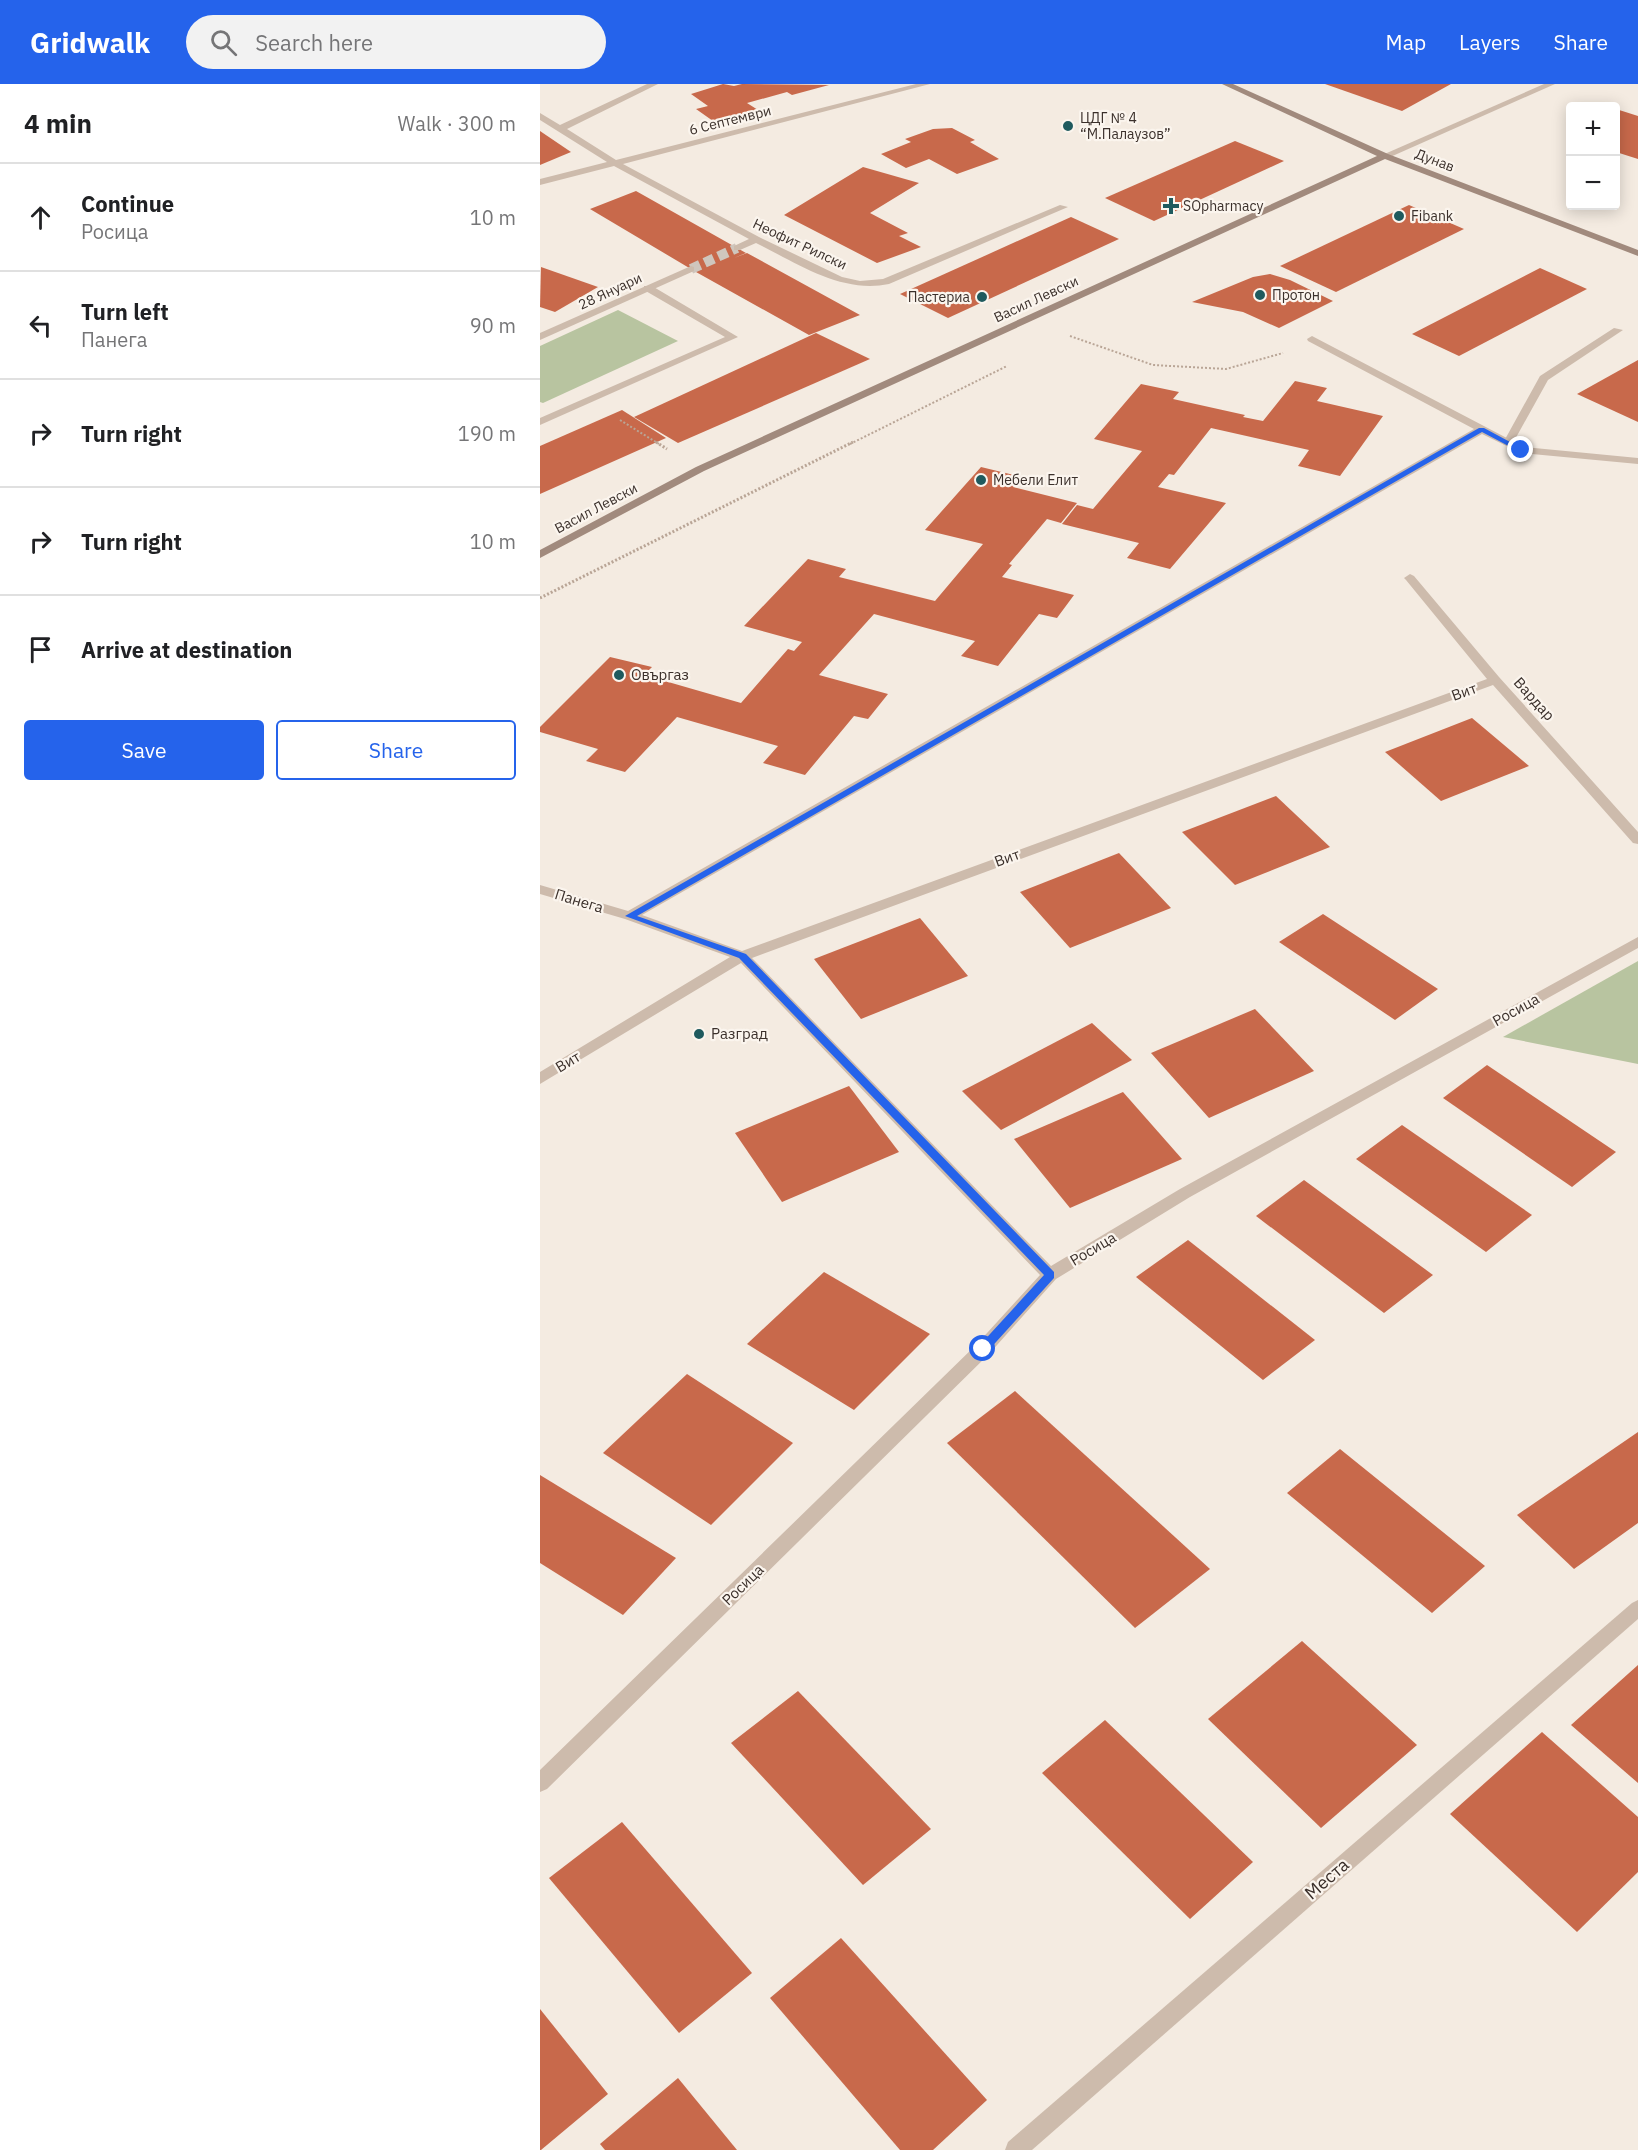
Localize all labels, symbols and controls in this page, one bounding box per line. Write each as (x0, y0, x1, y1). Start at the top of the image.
search box (186, 15, 606, 69)
text: Gridwalk (30, 24, 150, 61)
icon: search (207, 26, 240, 59)
text: Search here (255, 28, 373, 57)
text: Map (1386, 28, 1426, 56)
text: Layers (1459, 28, 1521, 56)
text: Share (1554, 28, 1608, 56)
street label: 6 Септември (687, 101, 773, 139)
map controls (1566, 102, 1620, 210)
button: + (1566, 102, 1620, 156)
text: 4 min (24, 106, 92, 140)
place label: ЦДГ № 4 “М.Палаузов” (1080, 109, 1171, 143)
text: Walk · 300 m (398, 110, 516, 137)
marker: ЦДГ № 4 “М.Палаузов” (1061, 119, 1075, 133)
street label: Дунав (1413, 144, 1457, 176)
button: − (1566, 156, 1620, 210)
text: Continue (81, 189, 174, 218)
place label: SOpharmacy (1183, 197, 1263, 215)
marker: SOpharmacy (1164, 199, 1178, 213)
icon: ahead (24, 201, 57, 234)
text: 10 m (470, 204, 516, 231)
place label: Fibank (1411, 207, 1454, 225)
marker: Fibank (1392, 209, 1406, 223)
street label: Неофит Рилски (750, 214, 850, 274)
text: Росица (81, 218, 148, 245)
street label: 28 Януари (575, 268, 645, 314)
street label: Васил Левски (991, 272, 1081, 326)
place label: Протон (1272, 286, 1320, 304)
place label: Пастериа (908, 288, 971, 306)
marker: Протон (1253, 288, 1267, 302)
marker: Пастериа (975, 290, 989, 304)
text: Turn left (81, 297, 169, 326)
icon: left (24, 309, 57, 342)
text: 90 m (470, 312, 516, 339)
text: Панега (81, 326, 147, 353)
icon: right (24, 417, 57, 450)
text: Turn right (81, 419, 182, 448)
text: 190 m (458, 420, 516, 447)
route end (1507, 436, 1533, 462)
place label: Мебели Елит (993, 471, 1078, 489)
marker: Мебели Елит (974, 473, 988, 487)
street label: Васил Левски (552, 479, 640, 537)
icon: right (24, 525, 57, 558)
text: Turn right (81, 527, 182, 556)
text: 10 m (470, 528, 516, 555)
icon: arrive (24, 633, 57, 666)
text: Arrive at destination (81, 635, 292, 664)
place label: Овъргаз (631, 665, 689, 684)
marker: Овъргаз (612, 668, 626, 682)
street label: Вардар (1510, 673, 1559, 724)
street label: Вит (1449, 678, 1479, 705)
button: Save (24, 720, 264, 780)
button: Share (276, 720, 516, 780)
street label: Вит (992, 844, 1022, 871)
street label: Панега (553, 884, 606, 917)
street label: Росица (1489, 989, 1542, 1030)
place label: Разград (711, 1024, 768, 1043)
marker: Разград (692, 1027, 706, 1041)
street label: Вит (552, 1047, 584, 1076)
street label: Росица (1066, 1227, 1119, 1270)
route start (969, 1335, 995, 1361)
street label: Росица (718, 1560, 767, 1609)
street label: Места (1300, 1853, 1354, 1904)

